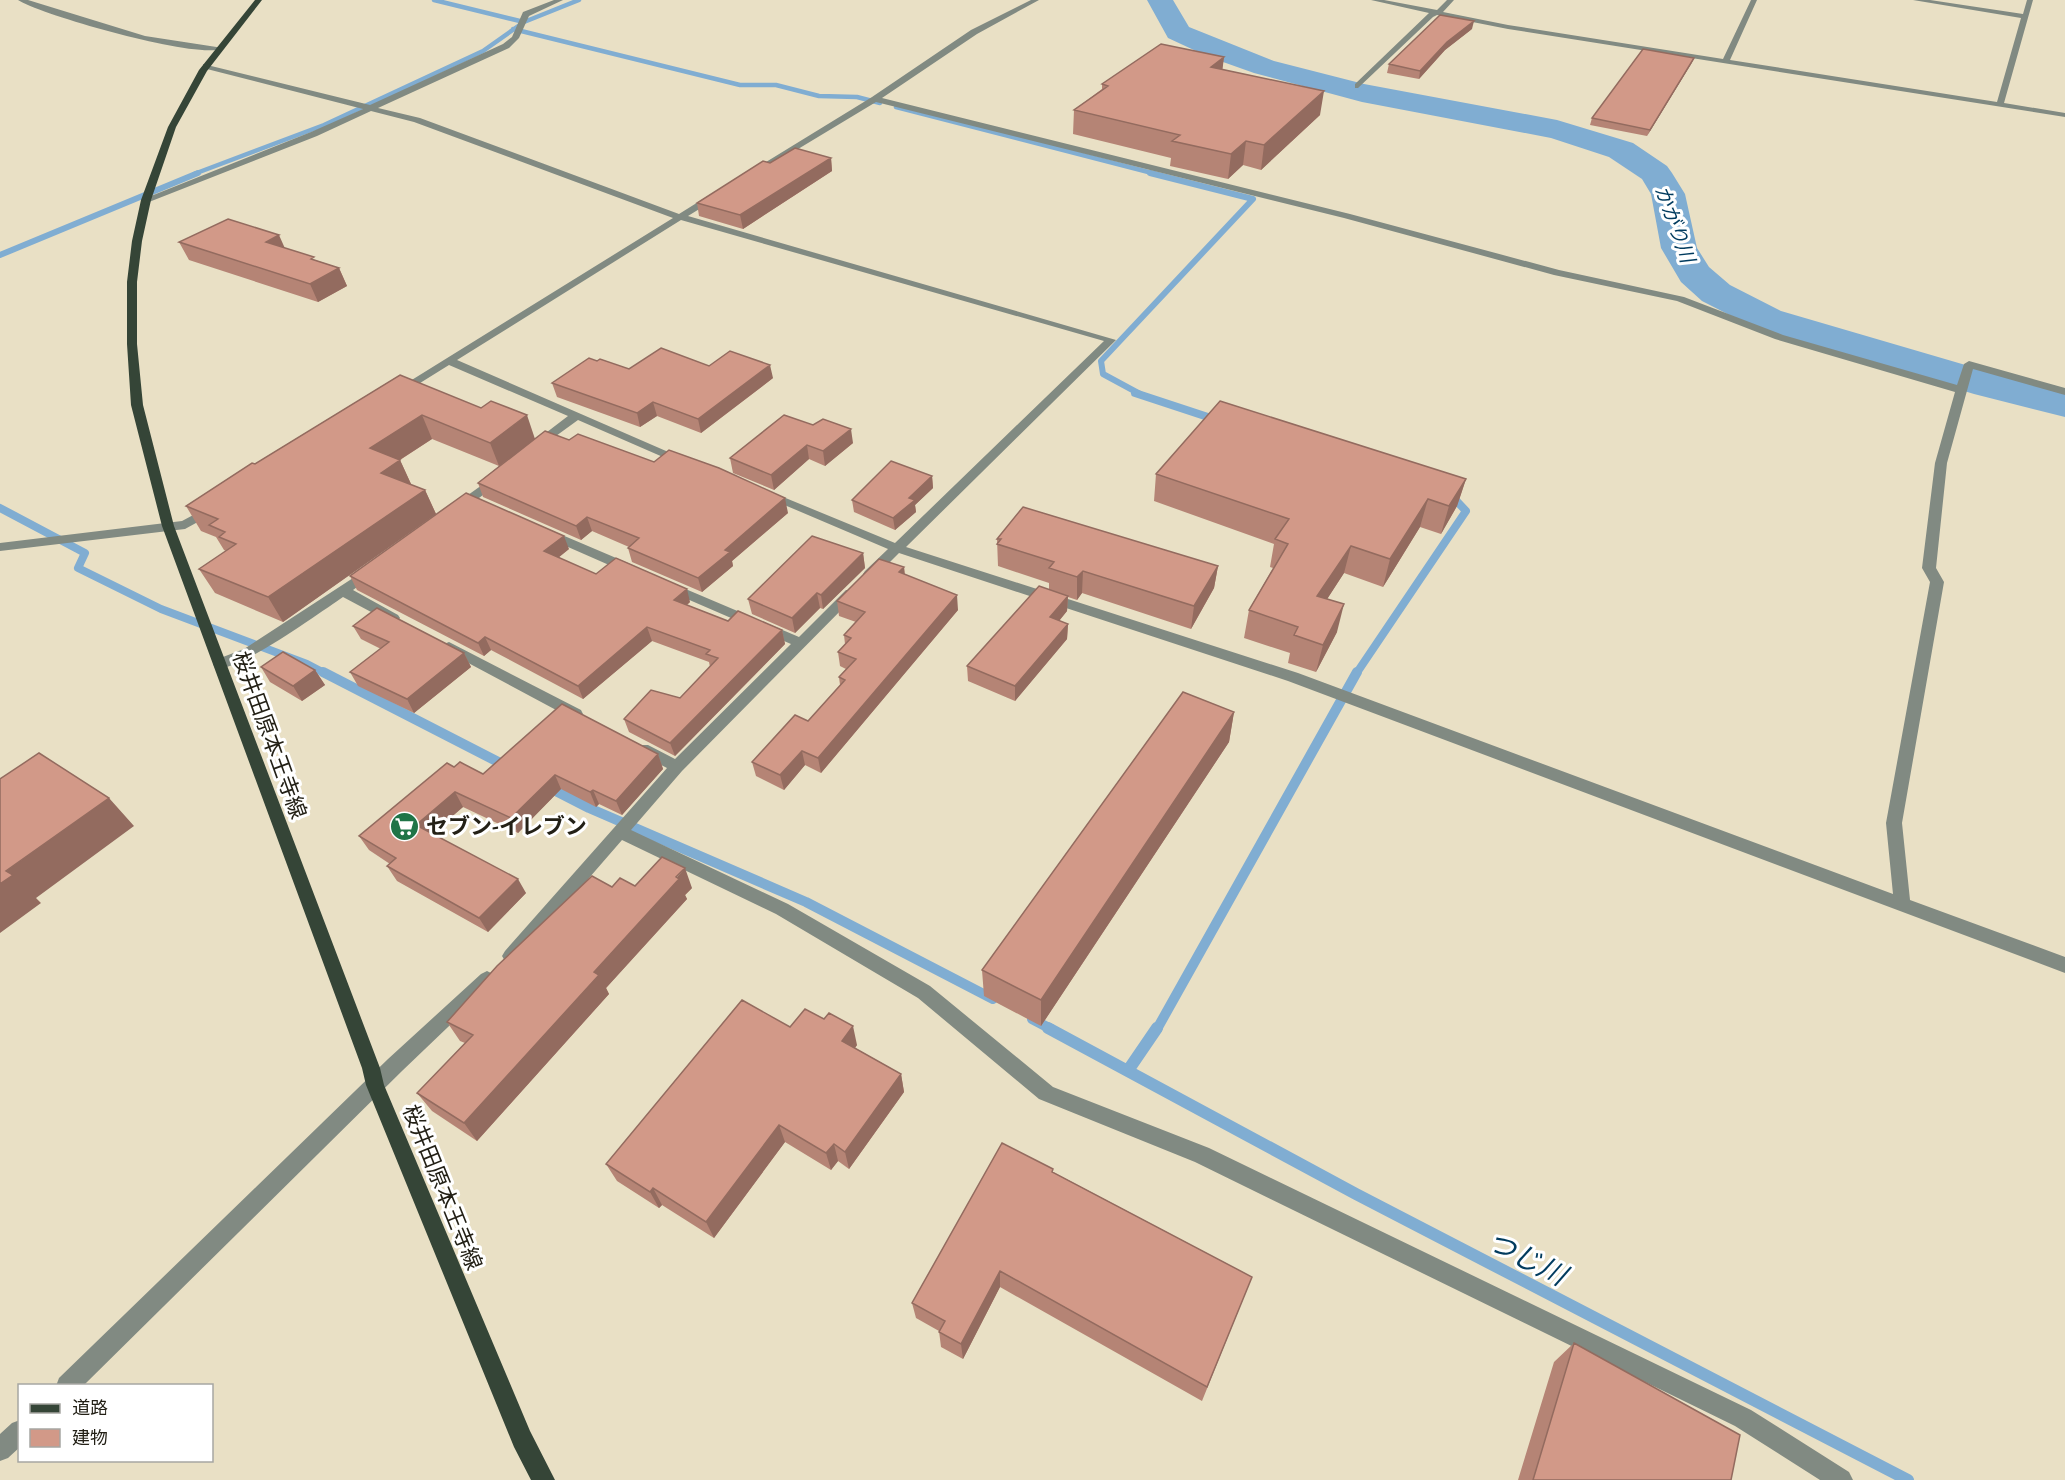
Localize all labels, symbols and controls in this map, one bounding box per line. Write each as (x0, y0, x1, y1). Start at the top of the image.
water label: かがり川 (1651, 183, 1699, 267)
street label: 桜井田原本王寺線 (229, 649, 310, 822)
supermarket icon: セブン-イレブン (389, 810, 421, 842)
place label: セブン-イレブン (426, 814, 587, 838)
street label: 桜井田原本王寺線 (399, 1101, 486, 1273)
water label: つじ川 (1482, 1227, 1573, 1293)
legend (18, 1384, 213, 1462)
text: 道路 (72, 1398, 108, 1418)
text: 建物 (72, 1428, 108, 1448)

